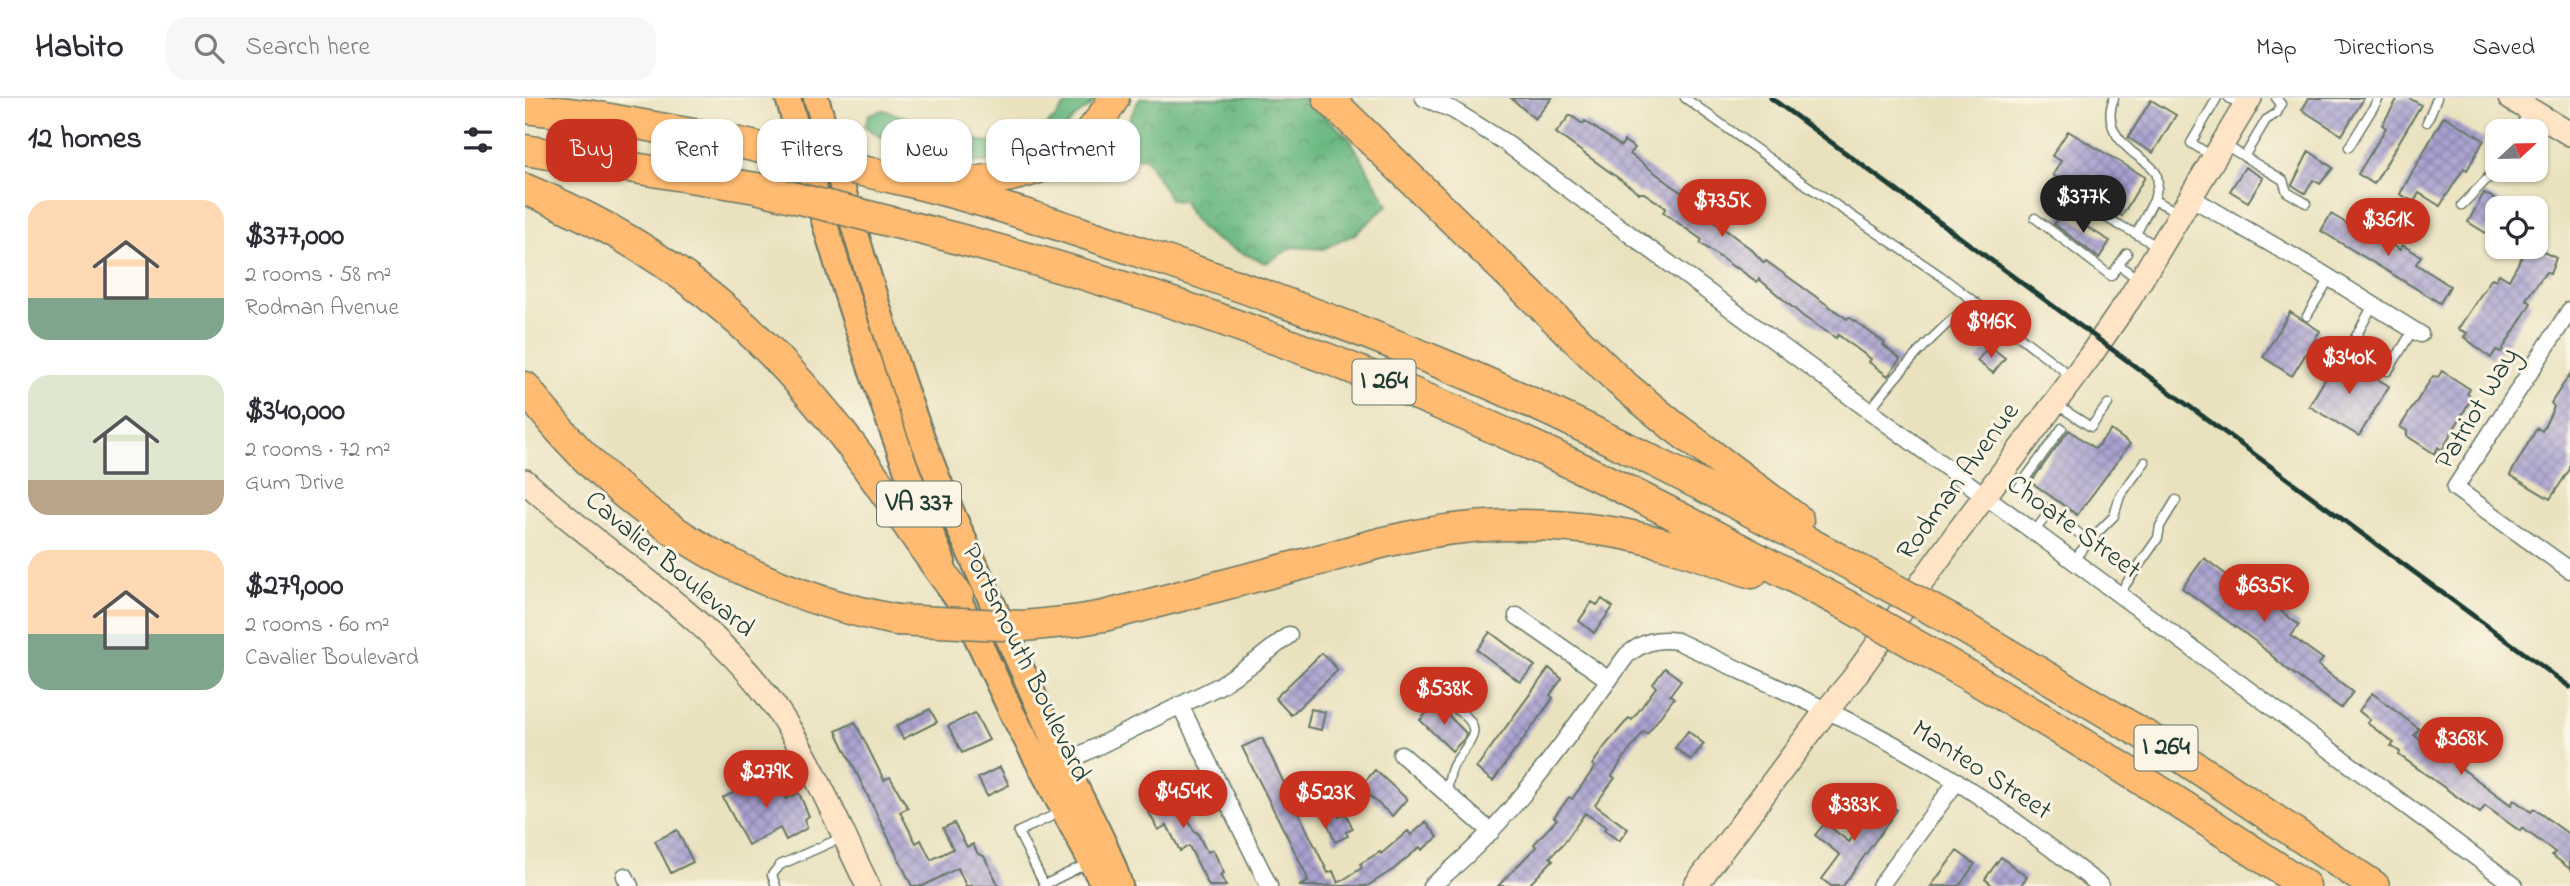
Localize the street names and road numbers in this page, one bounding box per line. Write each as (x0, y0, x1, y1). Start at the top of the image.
street label: Patriot Way (2425, 340, 2531, 478)
road number: I 264 (1353, 360, 1415, 404)
street label: Rodman Avenue (1887, 394, 2031, 570)
street label: Choate Street (1997, 465, 2149, 591)
street label: Cavalier Boulevard (575, 481, 763, 649)
road number: VA 337 (877, 482, 961, 526)
street label: Portsmouth Boulevard (950, 537, 1101, 789)
street label: Manteo Street (1903, 710, 2059, 832)
road number: I 264 (2135, 726, 2197, 770)

